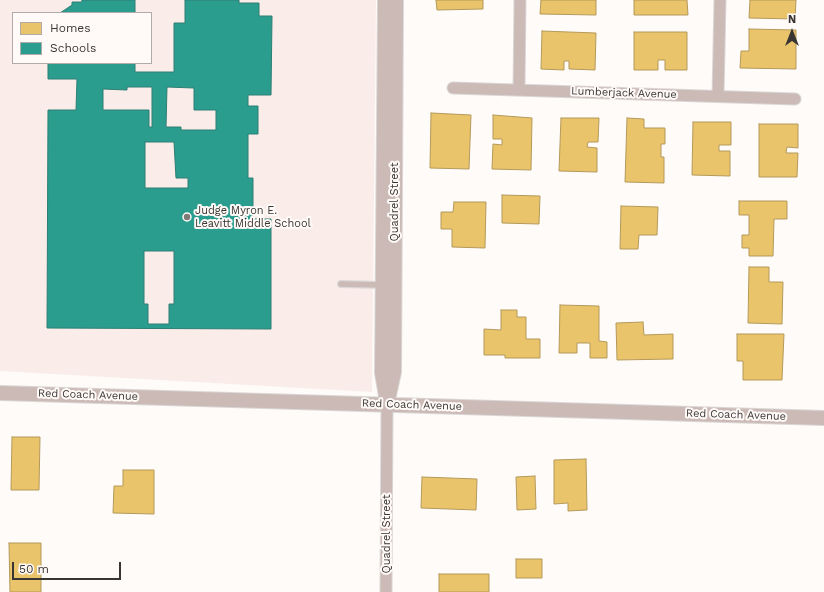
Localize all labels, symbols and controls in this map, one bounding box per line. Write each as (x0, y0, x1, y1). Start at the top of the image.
legend (12, 12, 152, 64)
north arrow (772, 12, 812, 52)
text: N (788, 13, 796, 26)
text: Homes (50, 21, 91, 35)
text: Schools (50, 41, 96, 55)
street label: Lumberjack Avenue (571, 85, 677, 101)
street label: Quadrel Street (388, 162, 402, 242)
place label: Judge Myron E. Leavitt Middle School (195, 204, 311, 230)
marker: Judge Myron E. Leavitt Middle School (182, 212, 192, 222)
street label: Red Coach Avenue (38, 387, 138, 403)
street label: Red Coach Avenue (362, 397, 462, 413)
street label: Red Coach Avenue (686, 407, 786, 423)
street label: Quadrel Street (380, 494, 394, 574)
scale bar (14, 554, 123, 580)
text: 50 m (19, 562, 49, 576)

